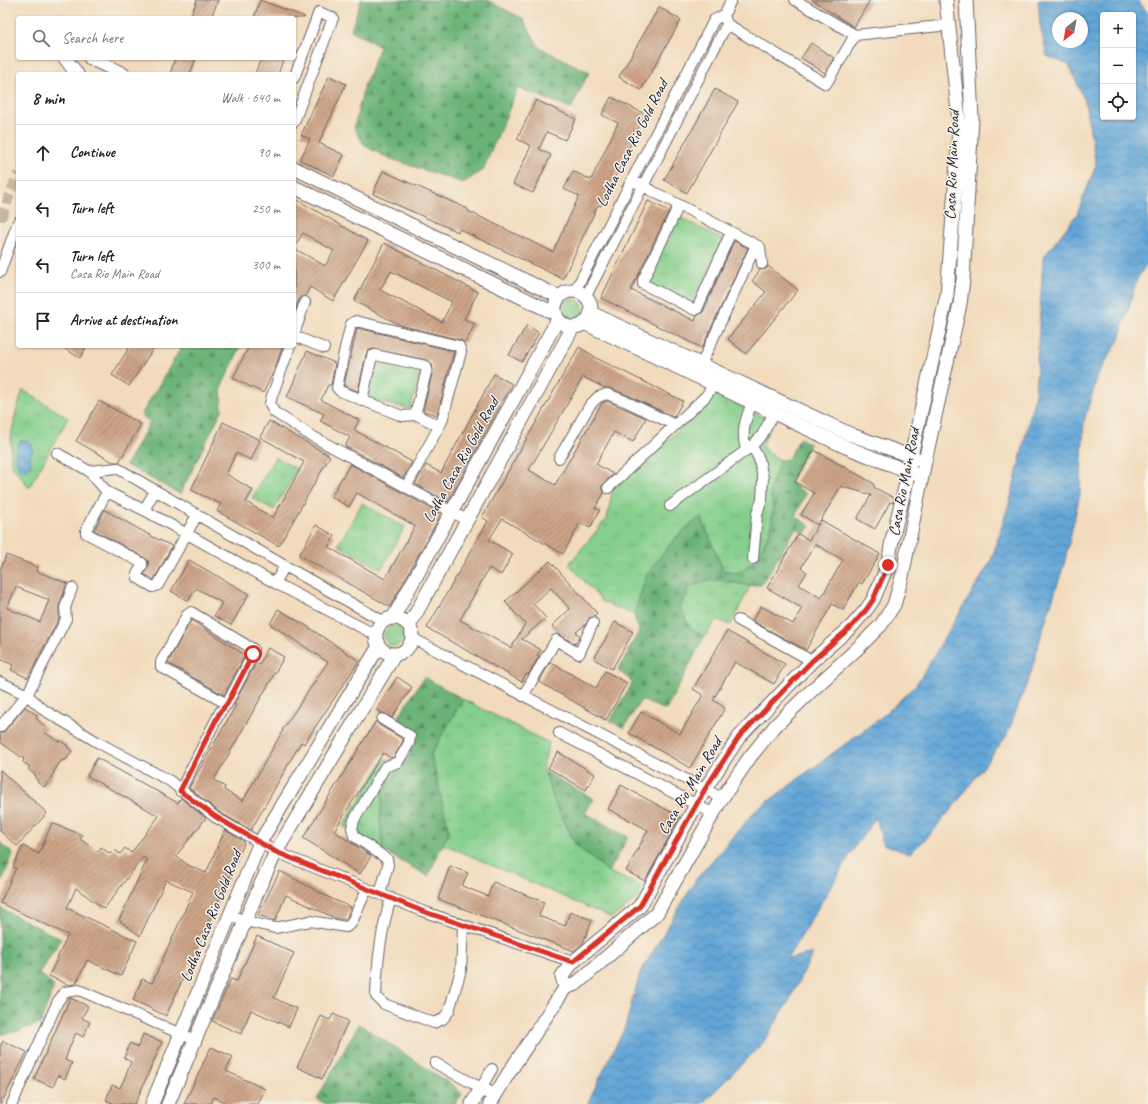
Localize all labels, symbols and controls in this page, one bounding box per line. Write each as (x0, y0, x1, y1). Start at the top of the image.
north arrow (1052, 12, 1088, 48)
map controls (1100, 12, 1136, 120)
button: + (1100, 12, 1136, 48)
search box (16, 16, 296, 60)
icon: search (30, 27, 52, 49)
text: Search here (62, 29, 123, 48)
button: − (1100, 48, 1136, 84)
street label: Lodha Casa Rio Gold Road (591, 74, 674, 210)
button: locate (1100, 84, 1136, 120)
text: 8 min (32, 88, 65, 109)
text: Walk · 640 m (221, 90, 280, 106)
street label: Casa Rio Main Road (940, 107, 964, 220)
icon: ahead (32, 142, 54, 164)
text: Continue (70, 143, 115, 162)
text: 90 m (258, 145, 280, 161)
icon: left (32, 198, 54, 220)
text: Turn left (70, 199, 113, 218)
text: 250 m (252, 201, 280, 217)
text: Turn left (70, 247, 113, 266)
icon: left (32, 254, 54, 276)
text: 300 m (252, 257, 280, 273)
text: Casa Rio Main Road (70, 266, 159, 282)
icon: arrive (32, 310, 54, 332)
text: Arrive at destination (70, 311, 177, 330)
street label: Lodha Casa Rio Gold Road (418, 391, 505, 526)
street label: Casa Rio Main Road (884, 424, 925, 538)
route end (879, 556, 897, 574)
route start (244, 645, 262, 663)
street label: Casa Rio Main Road (653, 732, 728, 838)
street label: Lodha Casa Rio Gold Road (175, 845, 248, 985)

